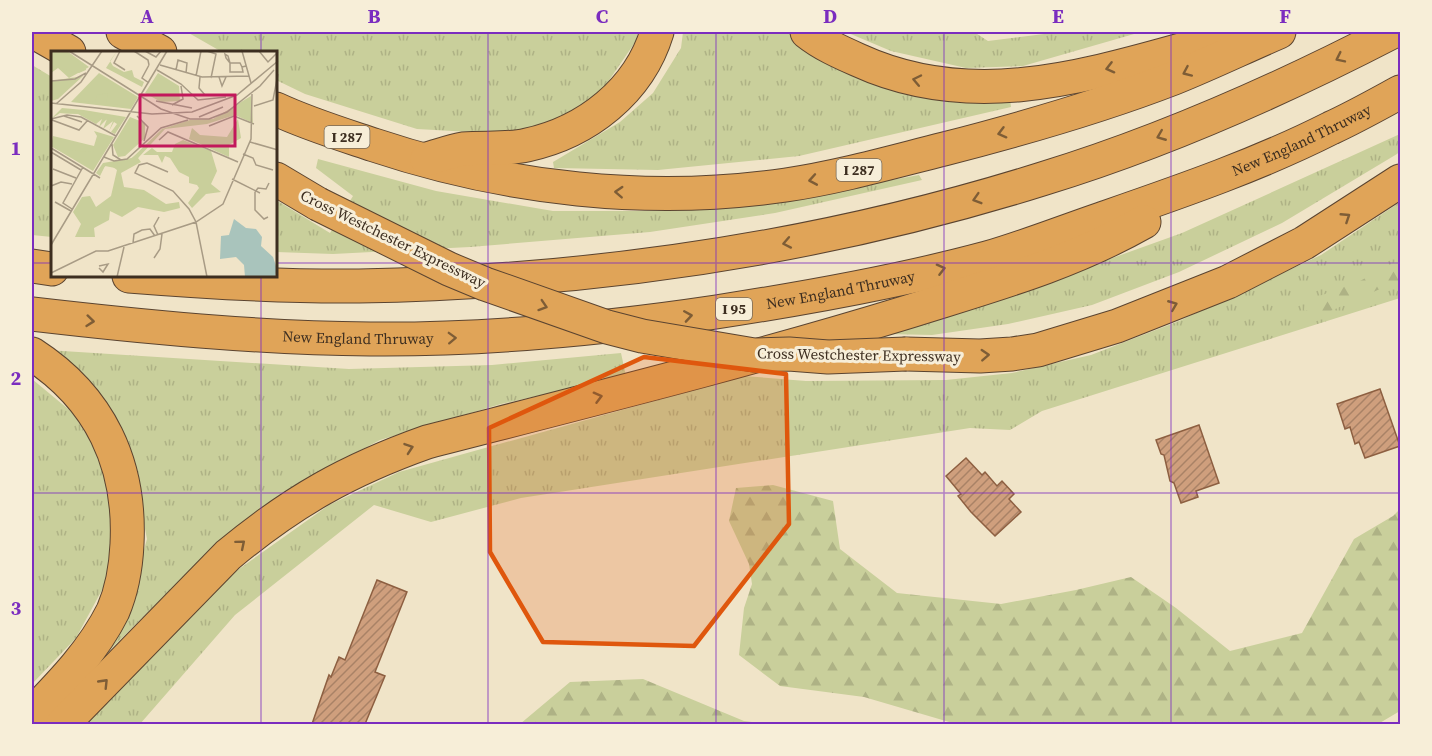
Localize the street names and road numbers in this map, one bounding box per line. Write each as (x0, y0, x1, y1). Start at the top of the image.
street label: New England Thruway (1229, 99, 1375, 181)
road number: I 287 (324, 126, 370, 148)
road number: I 287 (836, 159, 882, 181)
street label: Cross Westchester Expressway (297, 184, 490, 293)
street label: New England Thruway (765, 265, 917, 314)
road number: I 95 (716, 298, 752, 320)
street label: New England Thruway (282, 325, 434, 349)
street label: Cross Westchester Expressway (757, 342, 961, 367)

